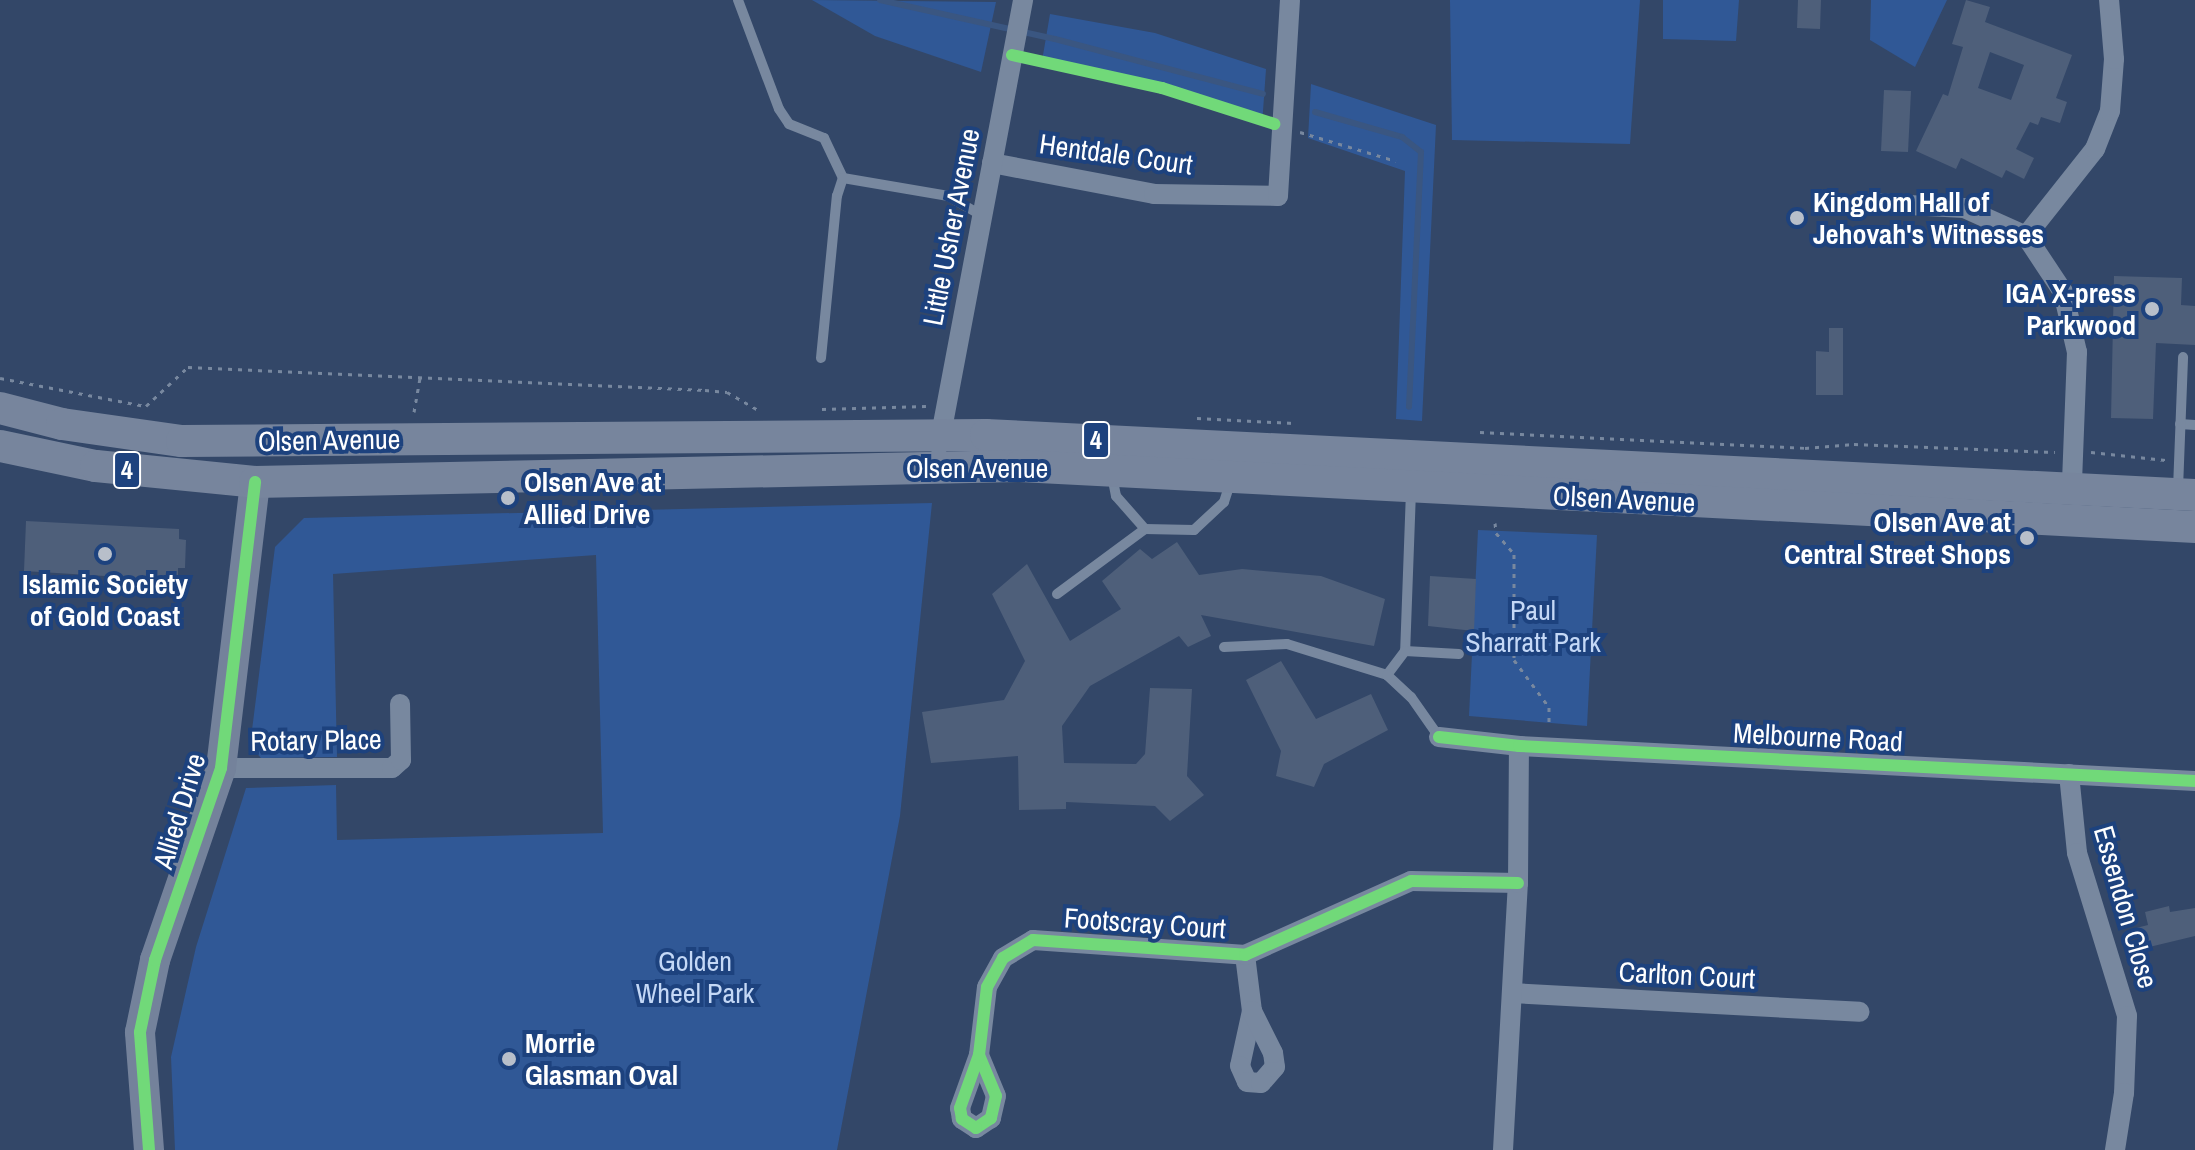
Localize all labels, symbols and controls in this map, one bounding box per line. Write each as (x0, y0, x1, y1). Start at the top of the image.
street label: Little Usher Avenue (915, 125, 987, 329)
street label: Hentdale Court (1037, 127, 1195, 181)
place label: Kingdom Hall of Jehovah's Witnesses (1813, 185, 2044, 251)
marker: Kingdom Hall of Jehovah's Witnesses (1788, 209, 1806, 227)
place label: IGA X-press Parkwood (2005, 276, 2136, 342)
marker: IGA X-press Parkwood (2143, 300, 2161, 318)
road number: 4 (1082, 418, 1110, 462)
street label: Olsen Avenue (257, 422, 401, 458)
road number: 4 (113, 448, 141, 492)
street label: Olsen Avenue (905, 451, 1049, 485)
place label: Olsen Ave at Allied Drive (524, 465, 662, 531)
street label: Olsen Avenue (1551, 478, 1697, 520)
marker: Olsen Ave at Allied Drive (499, 489, 517, 507)
place label: Olsen Ave at Central Street Shops (1784, 505, 2011, 571)
marker: Olsen Ave at Central Street Shops (2018, 529, 2036, 547)
marker: Islamic Society of Gold Coast (96, 545, 114, 563)
place label: Islamic Society of Gold Coast (22, 567, 188, 633)
park label: Paul Sharratt Park (1465, 593, 1601, 659)
street label: Melbourne Road (1732, 716, 1904, 758)
street label: Rotary Place (250, 722, 382, 758)
street label: Allied Drive (146, 749, 212, 873)
street label: Essendon Close (2087, 822, 2165, 992)
street label: Footscray Court (1063, 901, 1227, 945)
park label: Golden Wheel Park (636, 944, 754, 1010)
street label: Carlton Court (1618, 955, 1756, 995)
place label: Morrie Glasman Oval (525, 1026, 678, 1092)
marker: Morrie Glasman Oval (500, 1050, 518, 1068)

